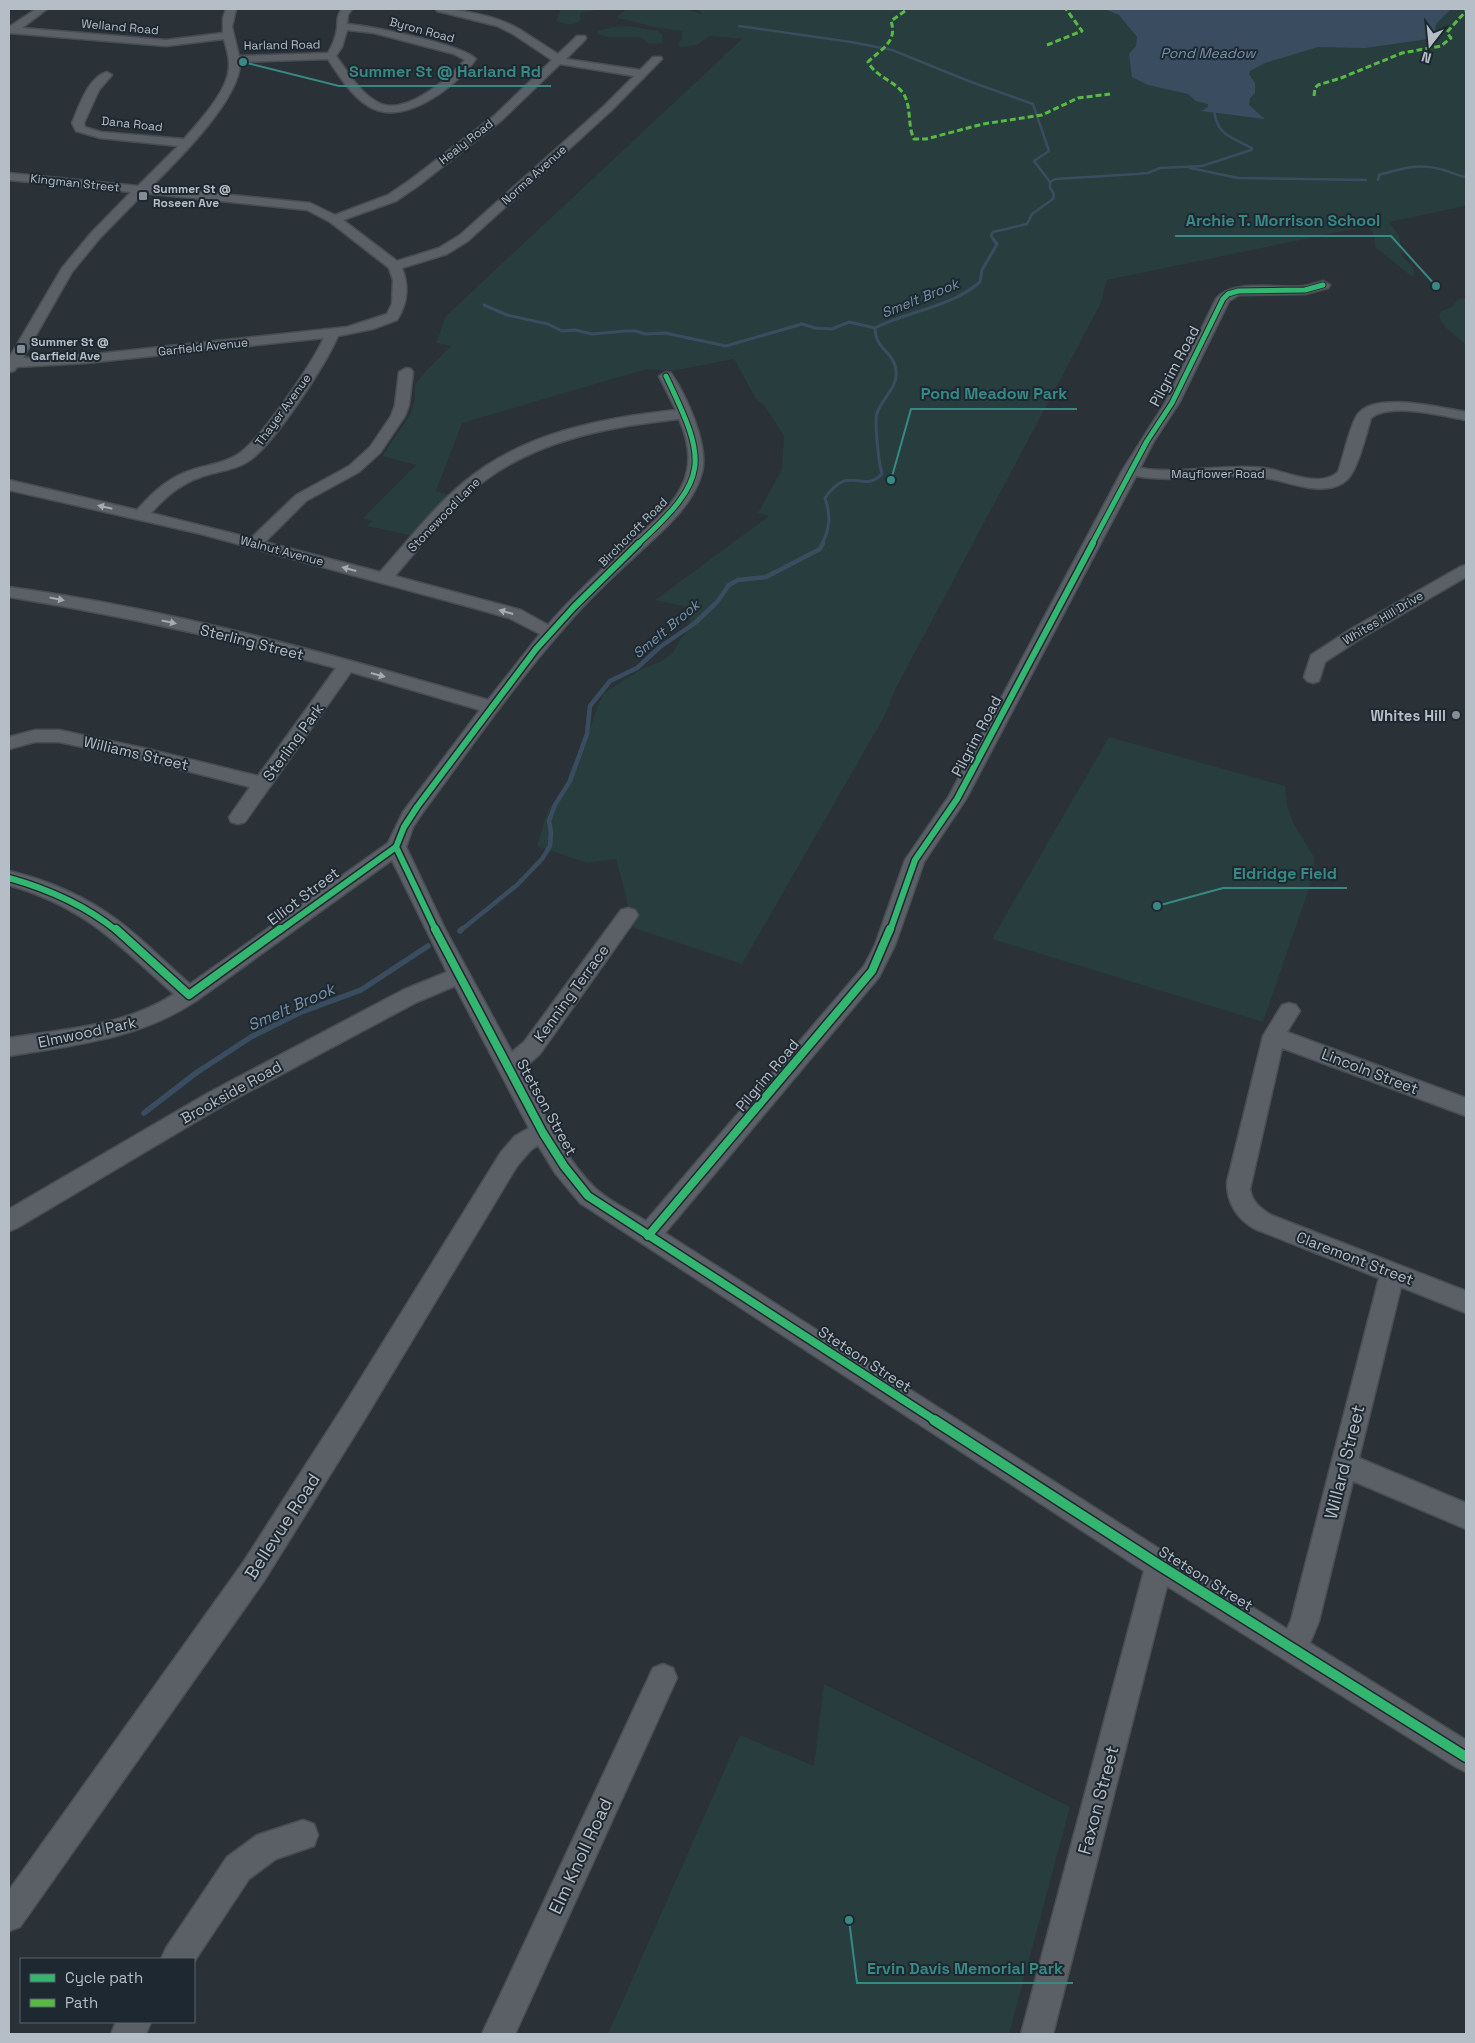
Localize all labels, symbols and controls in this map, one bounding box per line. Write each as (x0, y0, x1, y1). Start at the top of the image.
street label: Byron Road (388, 14, 456, 46)
street label: Welland Road (81, 16, 159, 38)
north arrow (1405, 20, 1455, 70)
street label: Harland Road (243, 36, 321, 54)
water label: Pond Meadow (1160, 44, 1257, 62)
text: N (1419, 48, 1433, 67)
callout: Summer St @ Harland Rd (339, 55, 551, 86)
text: Summer St @ Harland Rd (349, 61, 541, 82)
street label: Dana Road (101, 113, 163, 135)
street label: Healy Road (436, 116, 496, 168)
street label: Norma Avenue (498, 141, 570, 209)
street label: Kingman Street (30, 170, 120, 196)
place label: Summer St @ Roseen Ave (153, 181, 231, 211)
marker: Summer St @ Roseen Ave (137, 190, 149, 202)
callout: Archie T. Morrison School (1175, 205, 1391, 236)
text: Archie T. Morrison School (1186, 210, 1380, 231)
water label: Smelt Brook (879, 274, 963, 322)
street label: Pilgrim Road (1145, 322, 1203, 410)
place label: Summer St @ Garfield Ave (31, 334, 109, 364)
street label: Garfield Avenue (157, 334, 249, 360)
marker: Summer St @ Garfield Ave (15, 343, 27, 355)
street label: Thayer Avenue (251, 371, 315, 449)
callout: Pond Meadow Park (911, 378, 1077, 409)
text: Pond Meadow Park (921, 383, 1067, 404)
street label: Mayflower Road (1171, 466, 1265, 482)
street label: Stonewood Lane (404, 474, 484, 556)
street label: Birchcroft Road (595, 494, 671, 570)
one-way arrow (97, 502, 113, 510)
street label: Walnut Avenue (239, 532, 325, 570)
one-way arrow (342, 565, 357, 573)
street label: Whites Hill Drive (1340, 588, 1426, 648)
water label: Smelt Brook (629, 595, 704, 662)
one-way arrow (49, 596, 65, 604)
one-way arrow (499, 607, 514, 615)
one-way arrow (162, 619, 178, 627)
street label: Sterling Street (198, 620, 306, 664)
one-way arrow (371, 671, 386, 679)
street label: Pilgrim Road (947, 692, 1005, 780)
street label: Sterling Park (258, 699, 328, 785)
place label: Whites Hill (1371, 706, 1446, 725)
marker: Whites Hill (1450, 709, 1462, 721)
street label: Williams Street (82, 732, 190, 774)
callout: Eldridge Field (1223, 857, 1347, 888)
street label: Elliot Street (263, 863, 343, 929)
text: Eldridge Field (1233, 863, 1337, 884)
street label: Kenning Terrace (529, 941, 613, 1045)
water label: Smelt Brook (244, 977, 340, 1036)
street label: Elmwood Park (36, 1012, 138, 1052)
street label: Pilgrim Road (731, 1035, 803, 1115)
street label: Lincoln Street (1319, 1044, 1421, 1098)
street label: Stetson Street (513, 1055, 581, 1159)
street label: Brookside Road (177, 1056, 285, 1128)
street label: Claremont Street (1294, 1227, 1416, 1289)
street label: Stetson Street (815, 1322, 915, 1396)
street label: Willard Street (1319, 1402, 1369, 1522)
street label: Bellevue Road (239, 1469, 325, 1583)
street label: Stetson Street (1155, 1541, 1257, 1615)
street label: Faxon Street (1072, 1743, 1124, 1857)
street label: Elm Knoll Road (543, 1794, 617, 1918)
callout: Ervin Davis Memorial Park (857, 1952, 1073, 1983)
legend (20, 1958, 195, 2023)
text: Ervin Davis Memorial Park (867, 1958, 1063, 1979)
text: Cycle path (65, 1968, 143, 1987)
text: Path (65, 1993, 98, 2012)

